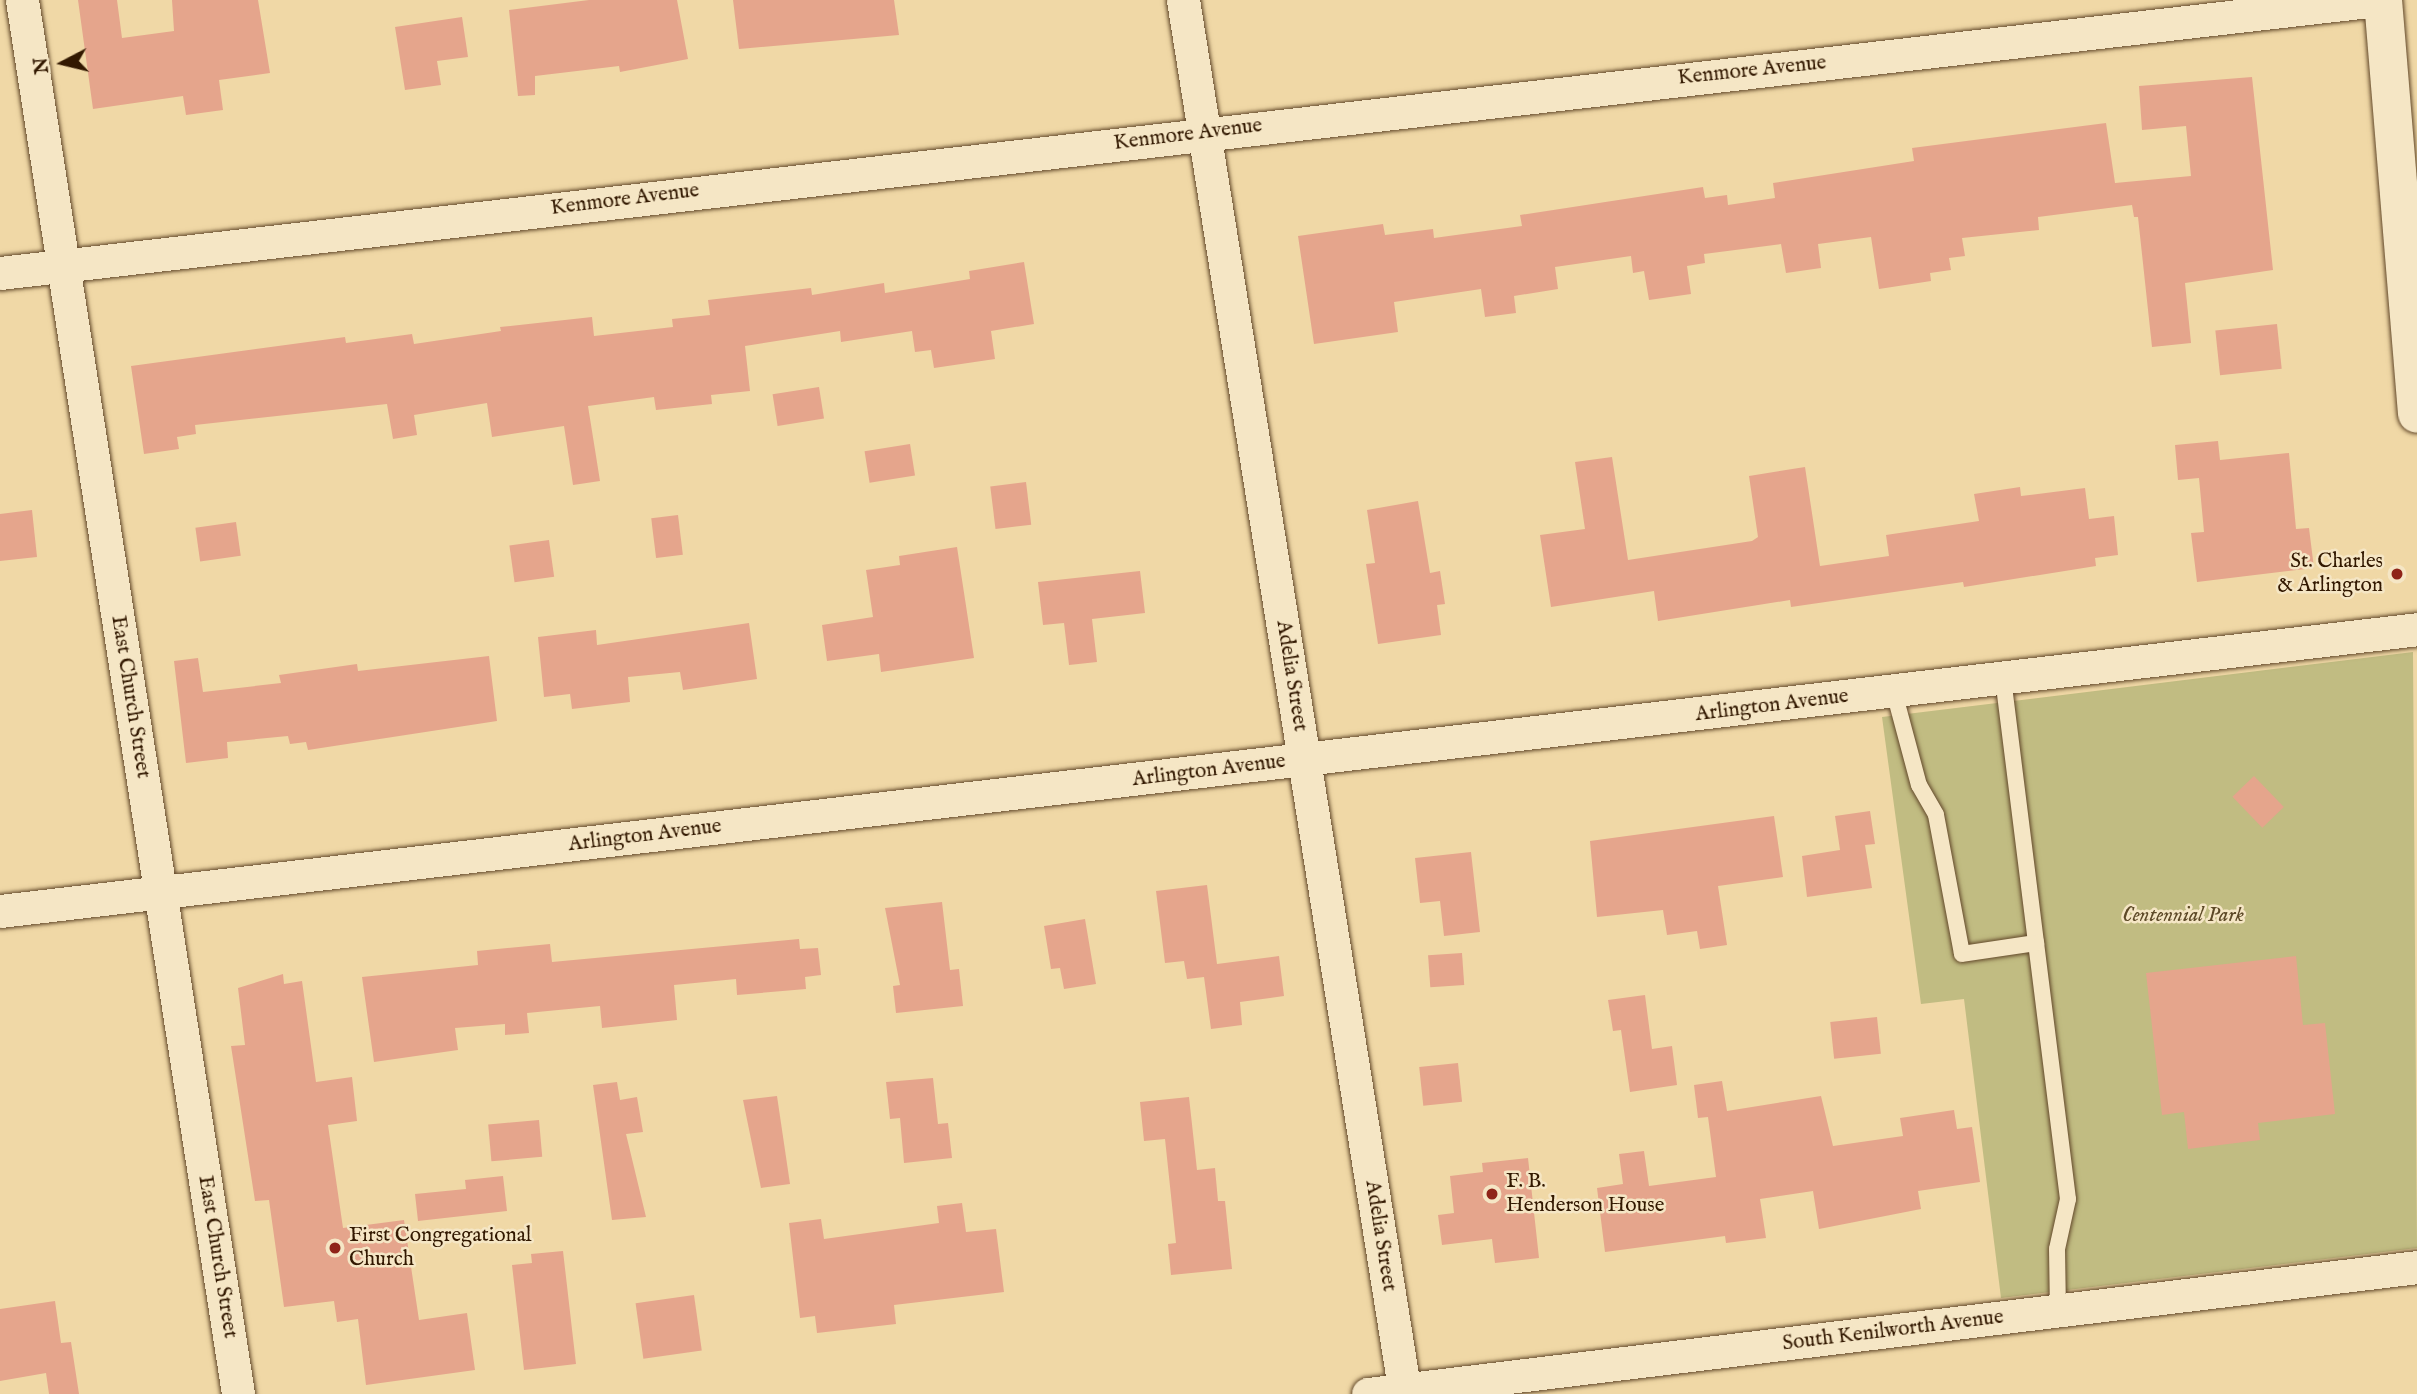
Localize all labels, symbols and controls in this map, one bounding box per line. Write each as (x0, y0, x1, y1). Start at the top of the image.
north arrow (28, 28, 98, 98)
street label: Kenmore Avenue (1676, 51, 1828, 91)
text: N (29, 56, 55, 75)
street label: Kenmore Avenue (1112, 113, 1264, 157)
street label: Kenmore Avenue (549, 178, 701, 222)
place label: St. Charles & Arlington (2277, 549, 2383, 599)
marker: St. Charles & Arlington (2389, 566, 2405, 582)
street label: East Church Street (105, 614, 155, 780)
street label: Adelia Street (1270, 619, 1312, 733)
street label: Arlington Avenue (1694, 684, 1850, 728)
street label: Arlington Avenue (1131, 749, 1287, 793)
street label: Arlington Avenue (567, 814, 723, 858)
park label: Centennial Park (2122, 903, 2244, 929)
place label: F. B. Henderson House (1506, 1169, 1664, 1219)
street label: East Church Street (192, 1174, 242, 1340)
street label: Adelia Street (1359, 1179, 1401, 1293)
marker: F. B. Henderson House (1484, 1186, 1500, 1202)
place label: First Congregational Church (349, 1223, 531, 1273)
marker: First Congregational Church (327, 1240, 343, 1256)
street label: South Kenilworth Avenue (1781, 1305, 2005, 1357)

